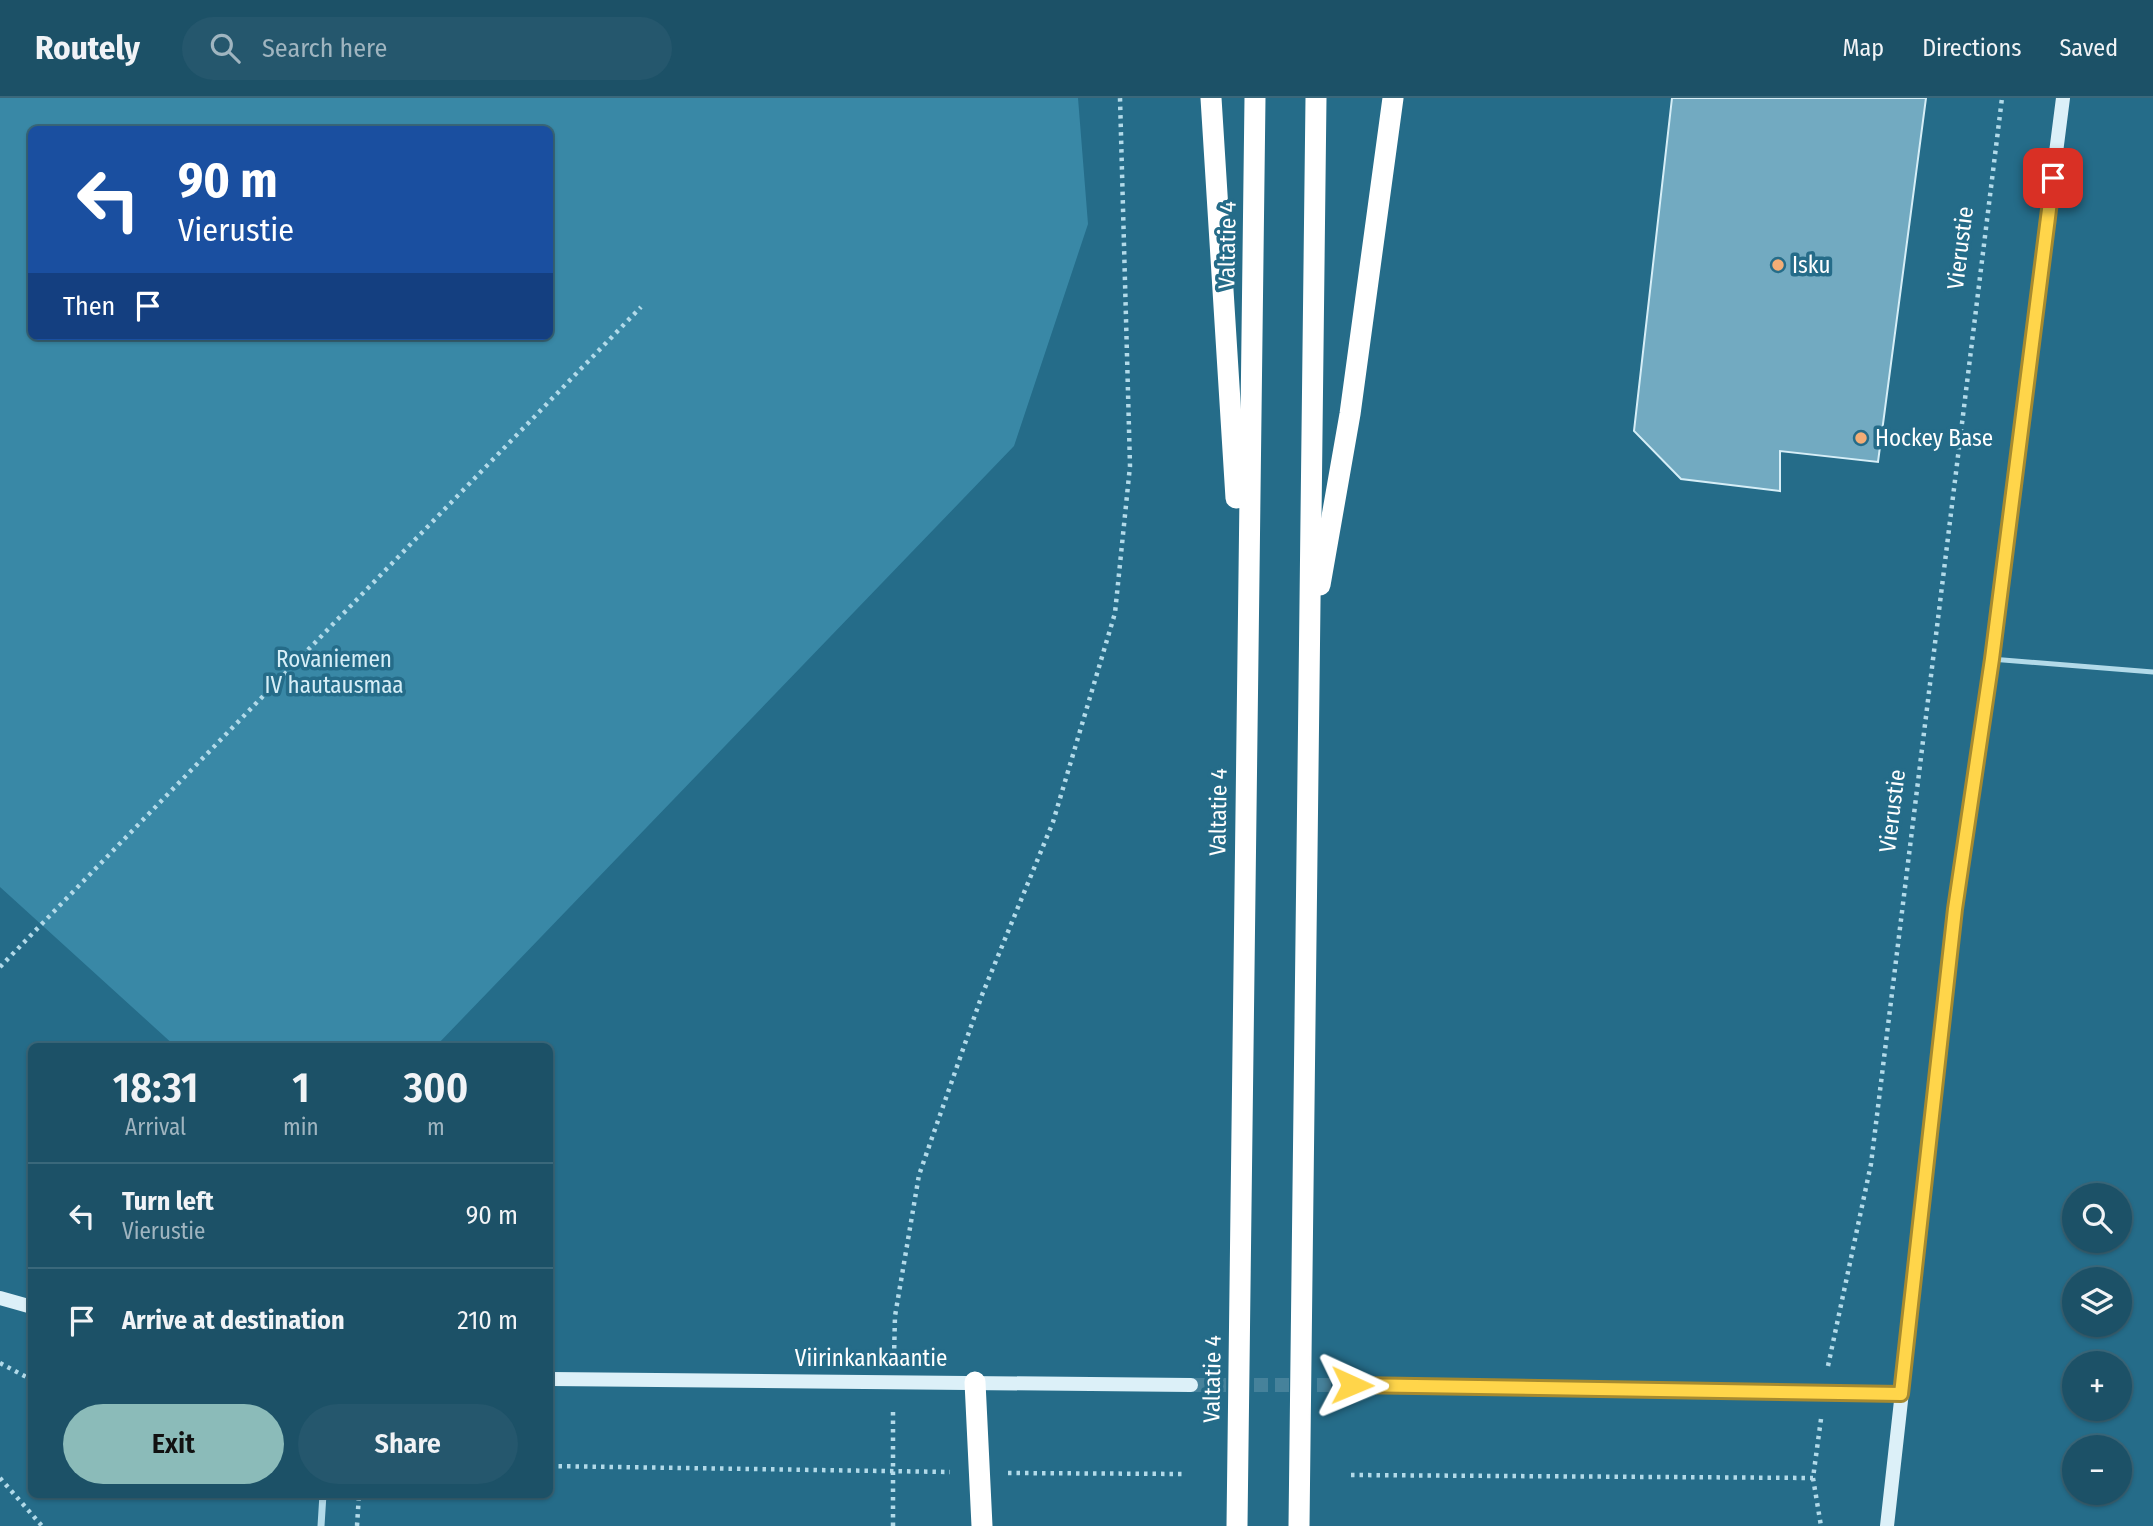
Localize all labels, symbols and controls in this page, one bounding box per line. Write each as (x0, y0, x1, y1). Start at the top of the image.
search box (182, 17, 672, 80)
text: Routely (35, 28, 140, 68)
icon: search (206, 29, 244, 67)
text: Search here (262, 33, 387, 64)
text: Map (1843, 34, 1884, 62)
text: Directions (1922, 34, 2021, 62)
text: Saved (2059, 34, 2118, 62)
pin (2023, 148, 2083, 208)
text: 90 m (178, 151, 278, 210)
icon: left (63, 154, 154, 245)
icon: arrive (2034, 159, 2072, 197)
street label: Valtatie 4 (1212, 201, 1242, 289)
street label: Vierustie (1941, 205, 1979, 291)
text: Vierustie (178, 211, 294, 249)
place label: Isku (1792, 251, 1830, 279)
marker: Isku (1770, 257, 1786, 273)
icon: arrive (129, 287, 167, 325)
text: Then (63, 291, 115, 322)
place label: Hockey Base (1875, 424, 1993, 452)
marker: Hockey Base (1853, 430, 1869, 446)
park label: Rovaniemen IV hautausmaa (264, 645, 404, 699)
street label: Valtatie 4 (1203, 768, 1233, 856)
street label: Vierustie (1873, 768, 1911, 854)
text: 18:31 (113, 1063, 198, 1113)
text: 1 (292, 1063, 310, 1113)
text: 300 (403, 1063, 468, 1113)
text: Arrival (125, 1113, 186, 1141)
text: min (283, 1113, 319, 1141)
text: m (427, 1113, 445, 1141)
map controls (2062, 1183, 2132, 1505)
button: search (2062, 1183, 2132, 1253)
text: Turn left (122, 1186, 214, 1217)
icon: left (63, 1197, 101, 1235)
text: 90 m (466, 1200, 518, 1231)
text: Vierustie (122, 1217, 205, 1245)
button: layers (2062, 1267, 2132, 1337)
icon: arrive (63, 1302, 101, 1340)
text: Arrive at destination (122, 1305, 345, 1336)
text: 210 m (457, 1305, 518, 1336)
street label: Valtatie 4 (1197, 1335, 1227, 1423)
street label: Viirinkankaantie (795, 1344, 947, 1372)
position arrow (1315, 1348, 1389, 1422)
button: + (2062, 1351, 2132, 1421)
button: Exit (63, 1404, 284, 1484)
button: Share (298, 1404, 518, 1484)
button: − (2062, 1435, 2132, 1505)

